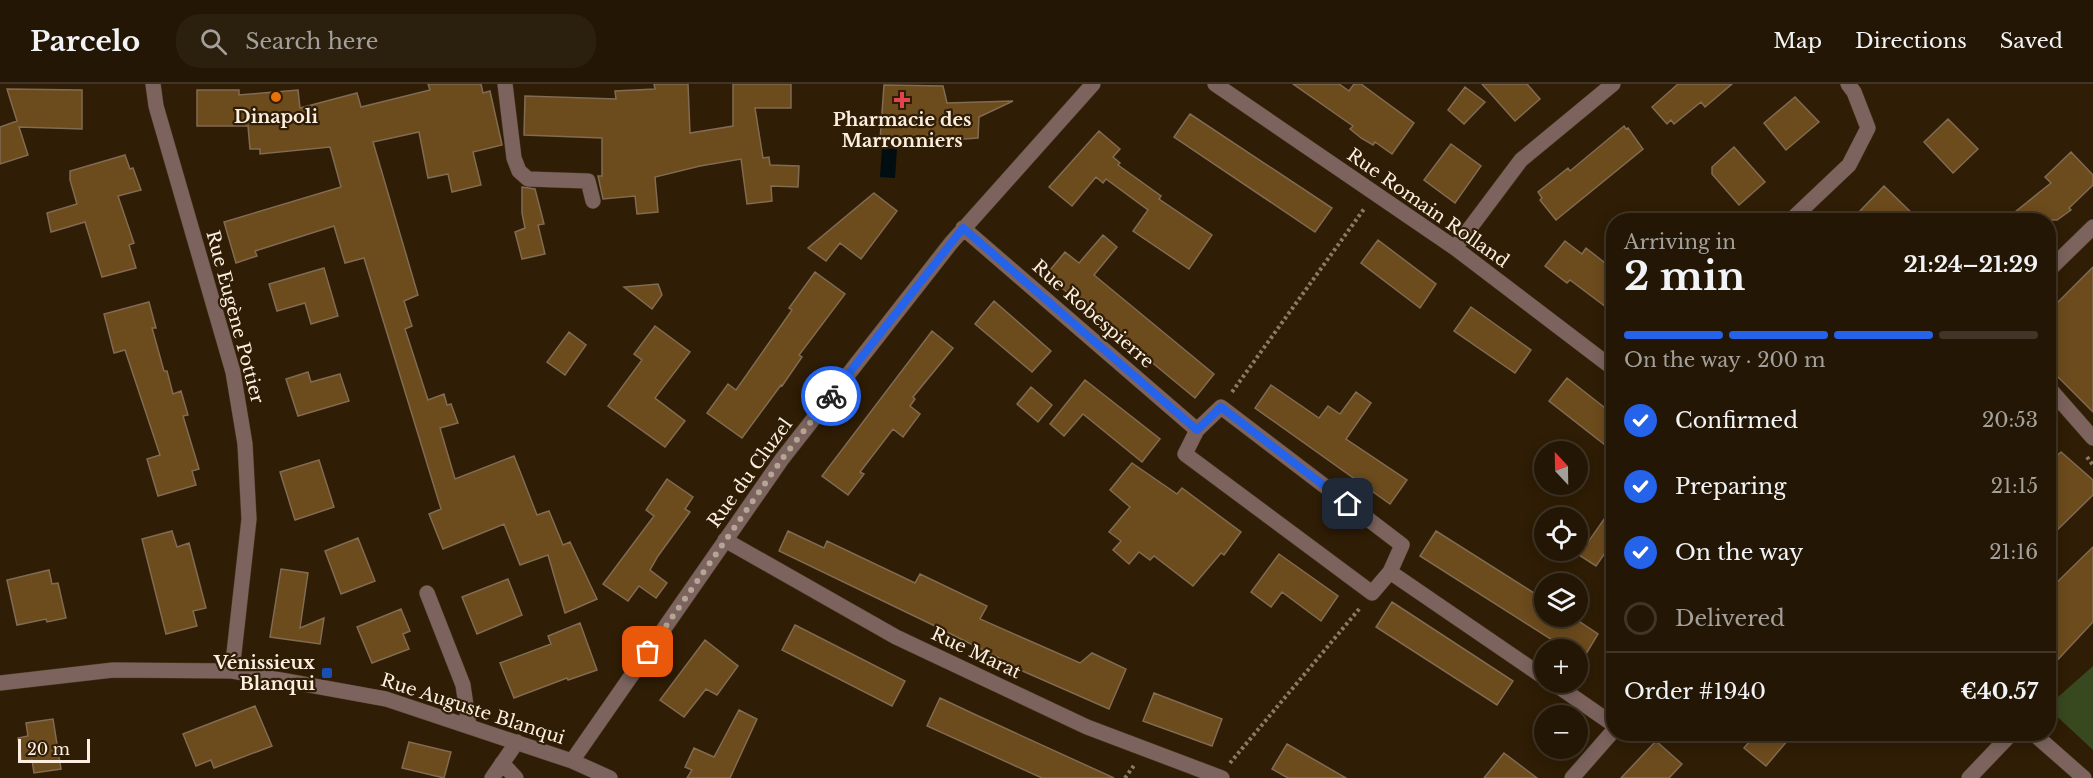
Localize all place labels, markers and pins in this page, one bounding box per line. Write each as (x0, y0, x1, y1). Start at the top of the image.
marker: Dinapoli (269, 90, 283, 104)
marker: Pharmacie des Marronniers (895, 93, 909, 107)
place label: Dinapoli (234, 106, 318, 128)
place label: Pharmacie des Marronniers (833, 109, 971, 152)
pin (1322, 478, 1373, 529)
pin (622, 626, 673, 677)
place label: Vénissieux Blanqui (213, 652, 315, 695)
marker: Vénissieux Blanqui (320, 666, 334, 680)

